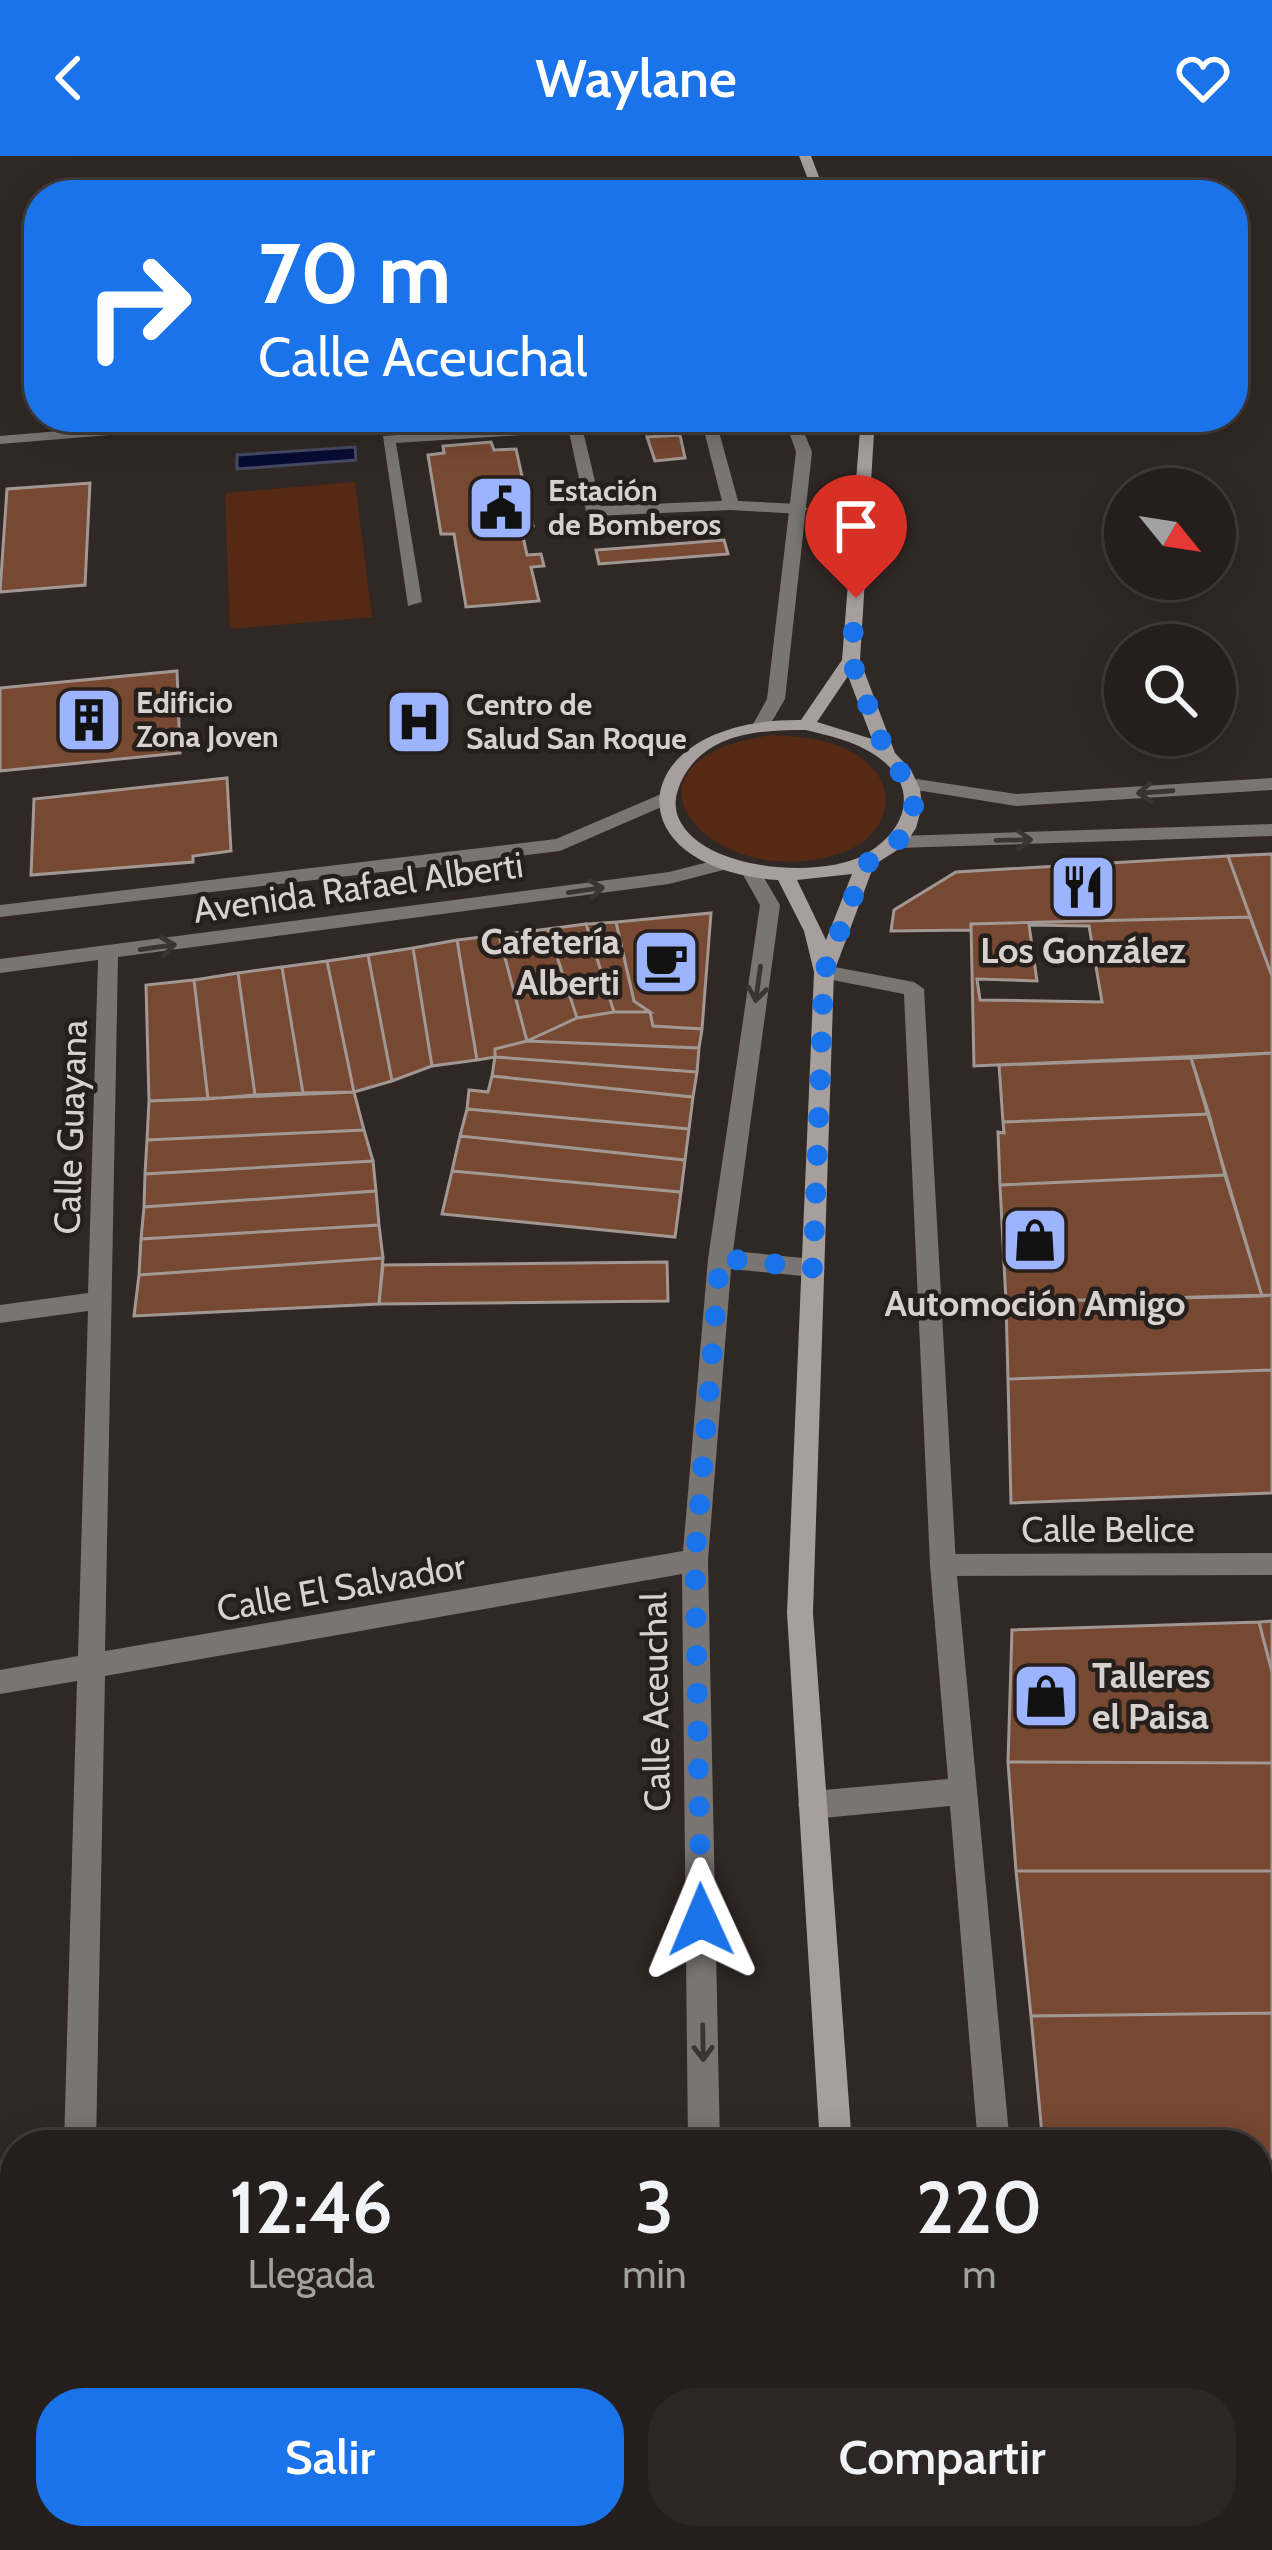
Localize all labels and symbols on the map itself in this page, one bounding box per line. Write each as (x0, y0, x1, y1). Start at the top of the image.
north arrow (1104, 468, 1236, 600)
place label: Estación de Bomberos (548, 472, 721, 543)
public building icon: Estación de Bomberos (466, 473, 536, 543)
pin (805, 475, 907, 598)
place label: Edificio Zona Joven (136, 684, 279, 755)
building icon: Edificio Zona Joven (54, 685, 124, 755)
place label: Centro de Salud San Roque (466, 686, 687, 757)
hospital icon: Centro de Salud San Roque (384, 687, 454, 757)
one-way arrow (1136, 780, 1175, 803)
one-way arrow (994, 828, 1033, 851)
street label: Avenida Rafael Alberti (190, 842, 526, 932)
restaurant icon: Los González (1048, 852, 1118, 922)
one-way arrow (566, 878, 605, 901)
place label: Cafetería Alberti (480, 919, 620, 1004)
cafe icon: Cafetería Alberti (631, 927, 701, 997)
place label: Los González (980, 928, 1186, 972)
one-way arrow (138, 935, 177, 958)
one-way arrow (746, 964, 769, 1003)
street label: Calle Guayana (44, 1019, 96, 1235)
shop icon: Automoción Amigo (1000, 1205, 1070, 1275)
place label: Automoción Amigo (885, 1281, 1185, 1325)
street label: Calle Belice (1021, 1507, 1195, 1551)
street label: Calle El Salvador (213, 1543, 469, 1631)
street label: Calle Aceuchal (631, 1591, 679, 1812)
place label: Talleres el Paisa (1092, 1653, 1211, 1738)
shop icon: Talleres el Paisa (1011, 1661, 1081, 1731)
position arrow (638, 1857, 764, 1983)
one-way arrow (691, 2023, 714, 2062)

